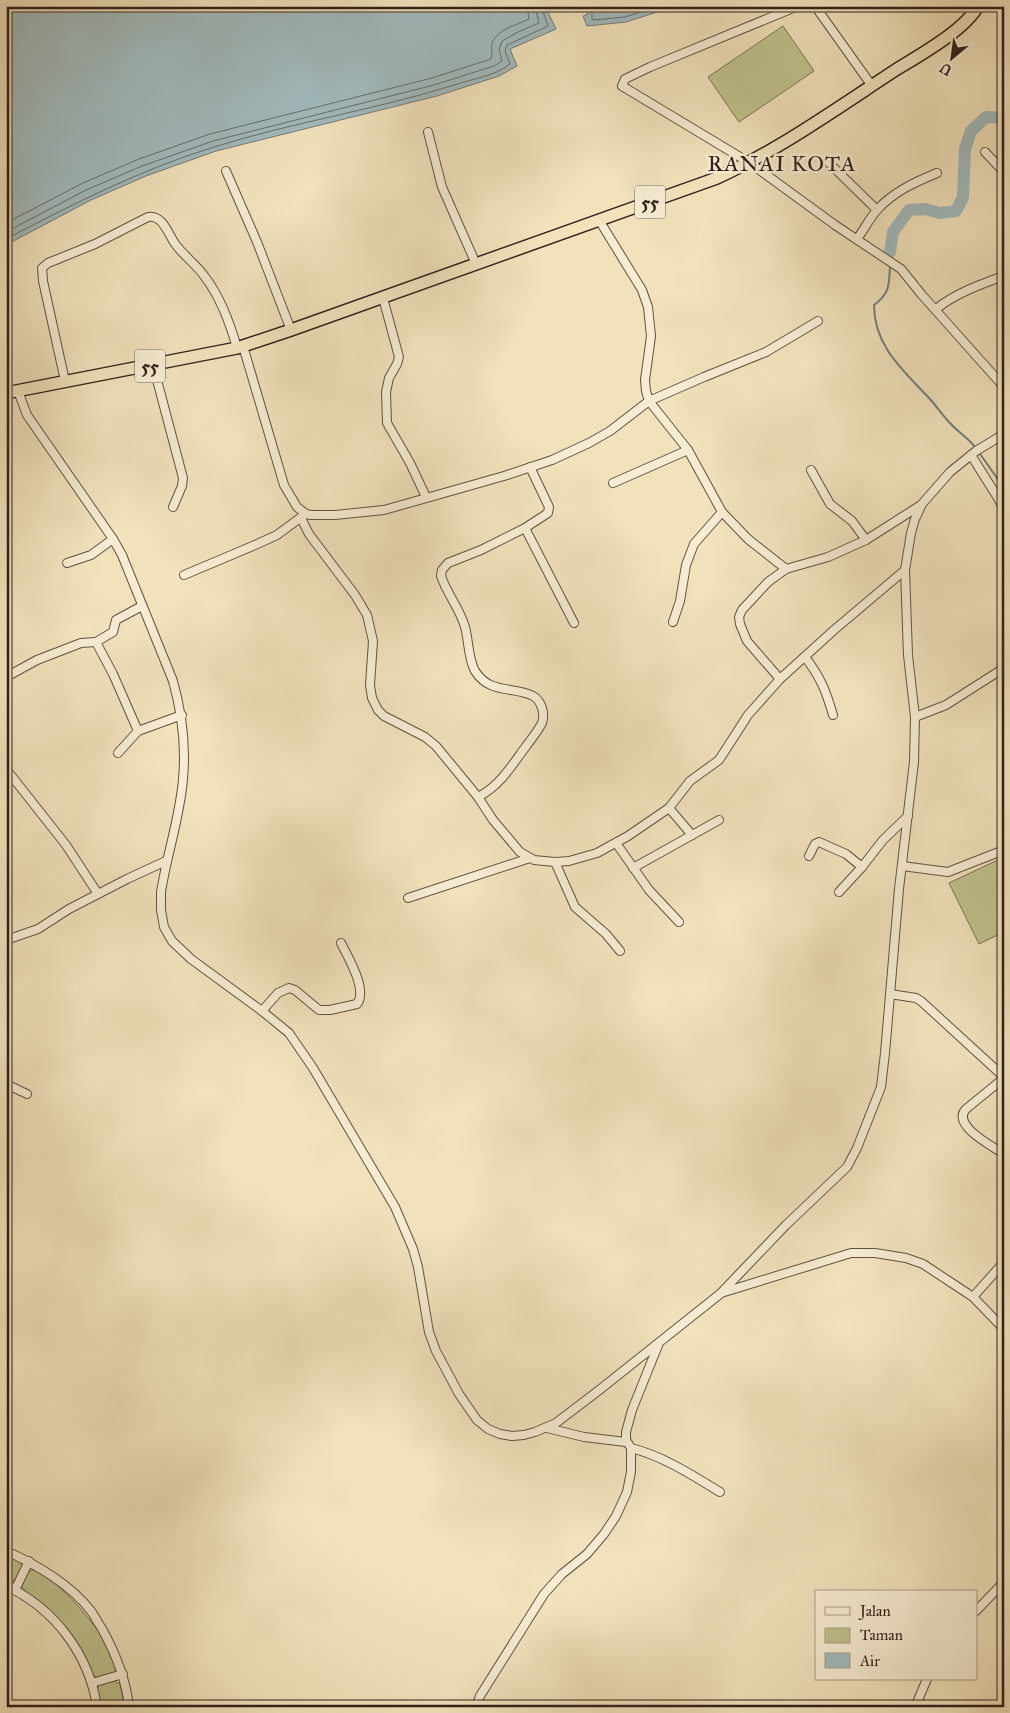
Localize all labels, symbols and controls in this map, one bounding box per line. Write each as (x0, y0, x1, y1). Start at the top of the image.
north arrow (928, 32, 978, 82)
text: U (936, 58, 955, 79)
district label: RANAI KOTA (708, 150, 856, 177)
road number: 55 (635, 186, 665, 218)
road number: 55 (135, 350, 165, 382)
legend (815, 1590, 978, 1680)
text: Jalan (858, 1602, 891, 1621)
text: Taman (860, 1626, 903, 1644)
text: Air (859, 1652, 880, 1670)

